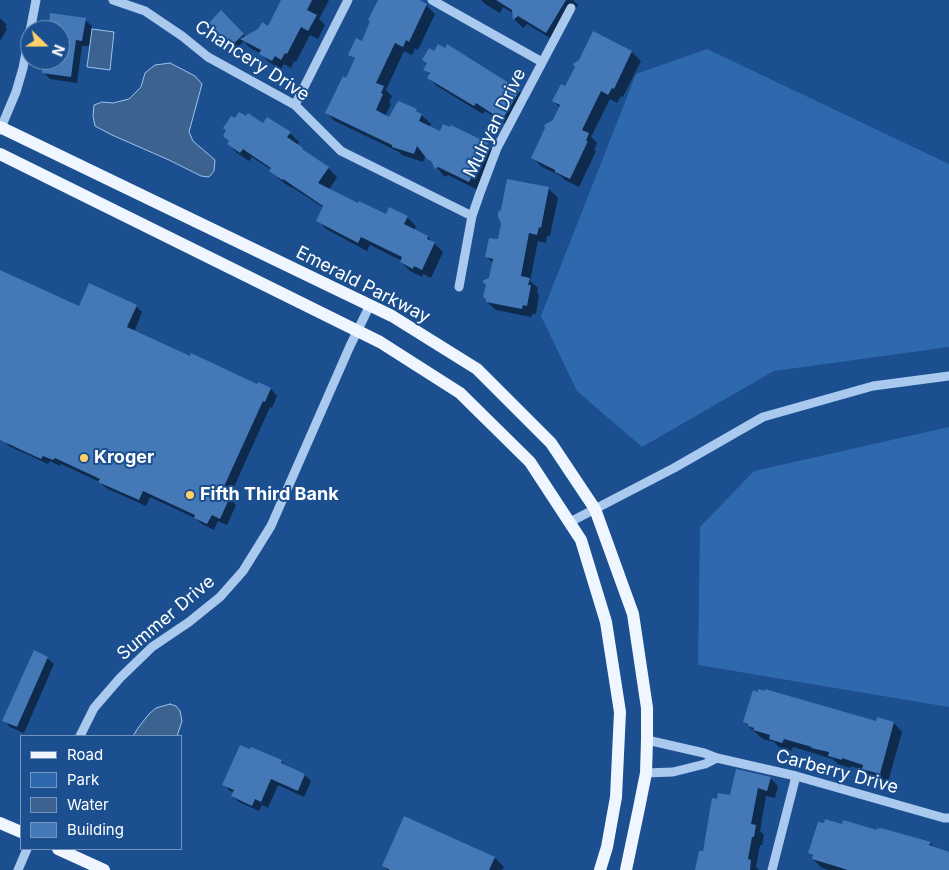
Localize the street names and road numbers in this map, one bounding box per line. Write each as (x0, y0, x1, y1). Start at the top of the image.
street label: Chancery Drive (191, 16, 313, 106)
street label: Mulryan Drive (459, 65, 531, 181)
street label: Emerald Parkway (292, 242, 434, 328)
street label: Summer Drive (113, 571, 219, 665)
street label: Carberry Drive (773, 745, 901, 799)

